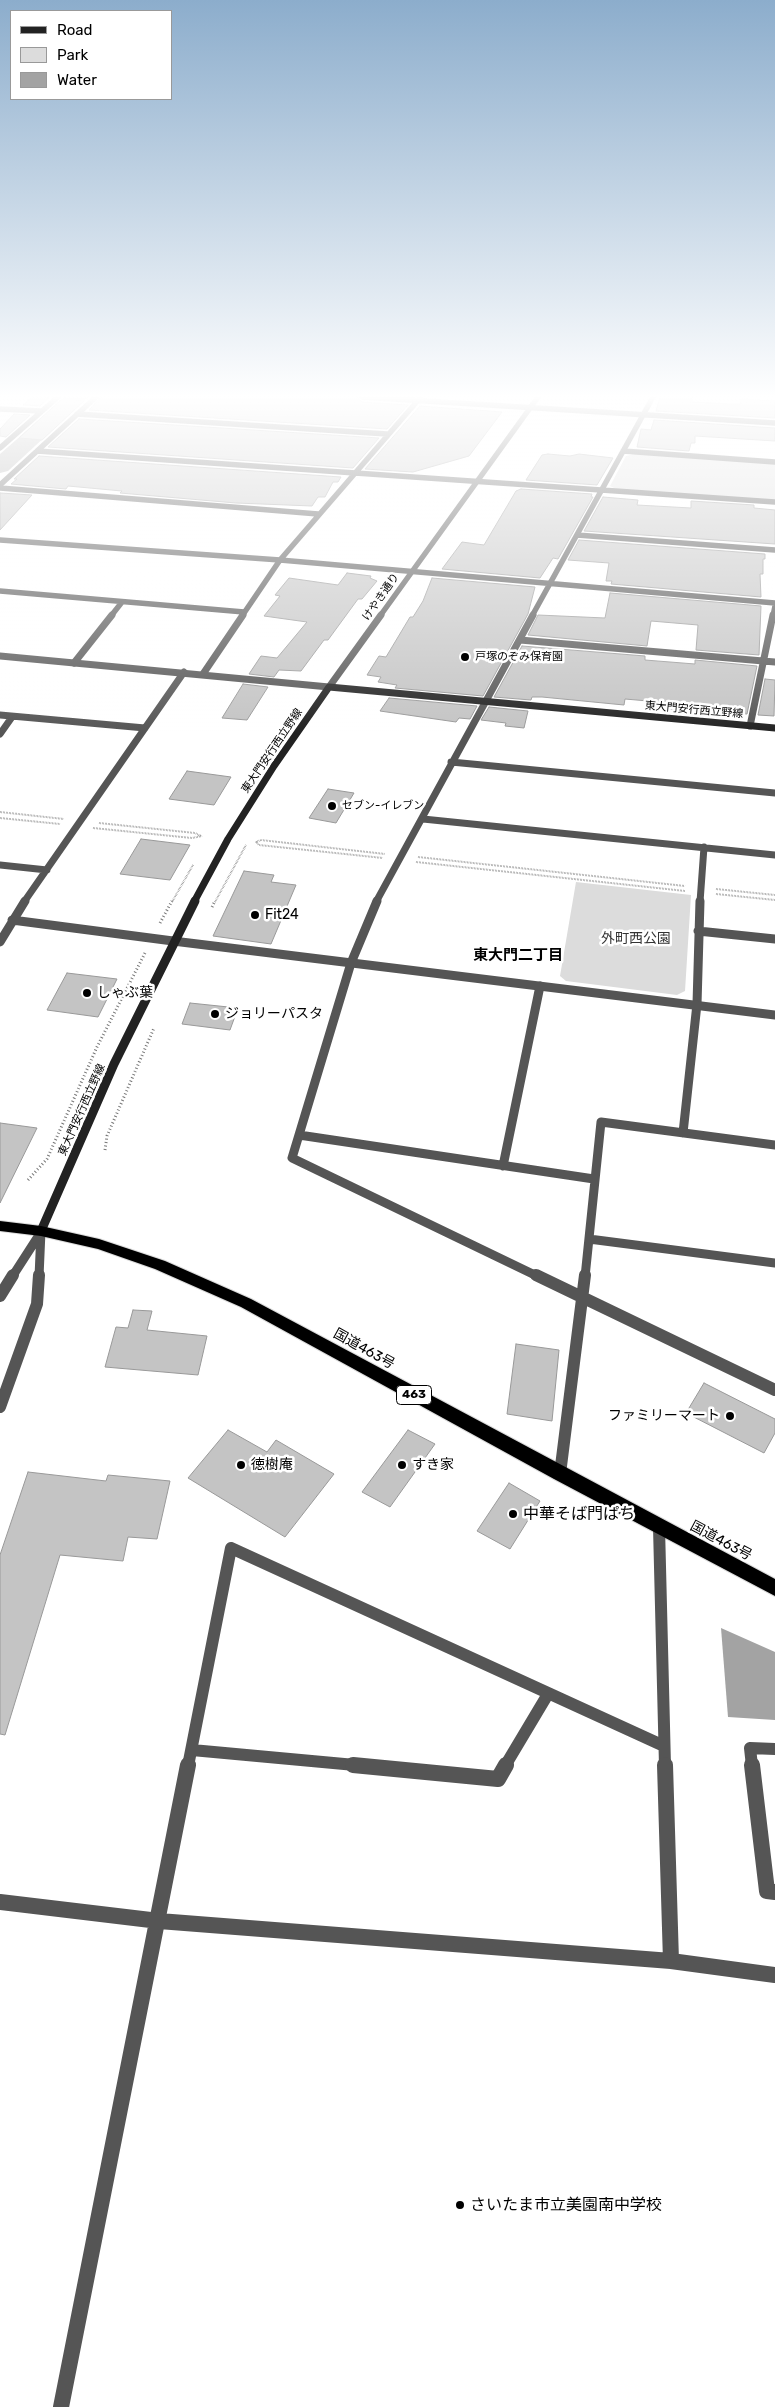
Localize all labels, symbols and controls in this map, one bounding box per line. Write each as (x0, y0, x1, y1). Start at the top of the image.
legend (10, 10, 172, 100)
text: Road (57, 21, 93, 39)
text: Park (57, 46, 88, 64)
text: Water (57, 71, 97, 89)
street label: けやき通り (360, 571, 402, 623)
place label: 戸塚のぞみ保育園 (475, 650, 563, 664)
marker: 戸塚のぞみ保育園 (459, 651, 471, 663)
street label: 東大門安行西立野線 (644, 699, 744, 721)
street label: 東大門安行西立野線 (239, 706, 305, 796)
place label: セブン-イレブン (342, 799, 424, 813)
marker: セブン-イレブン (326, 800, 338, 812)
place label: Fit24 (265, 907, 299, 923)
marker: Fit24 (249, 909, 261, 921)
park label: 外町西公園 (601, 931, 671, 947)
district label: 東大門二丁目 (473, 947, 563, 965)
place label: しゃぶ葉 (97, 985, 153, 1001)
marker: しゃぶ葉 (81, 987, 93, 999)
place label: ジョリーパスタ (225, 1006, 323, 1022)
marker: ジョリーパスタ (209, 1008, 221, 1020)
street label: 東大門安行西立野線 (56, 1062, 108, 1158)
street label: 国道463号 (330, 1325, 398, 1373)
road number: 463 (396, 1386, 432, 1404)
place label: ファミリーマート (608, 1408, 720, 1424)
marker: ファミリーマート (724, 1410, 736, 1422)
place label: 徳樹庵 (251, 1457, 293, 1473)
place label: すき家 (412, 1457, 454, 1473)
marker: 徳樹庵 (235, 1459, 247, 1471)
marker: すき家 (396, 1459, 408, 1471)
place label: 中華そば門ぱち (523, 1504, 635, 1524)
marker: 中華そば門ぱち (507, 1508, 519, 1520)
street label: 国道463号 (687, 1518, 755, 1564)
place label: さいたま市立美園南中学校 (470, 2195, 662, 2215)
marker: さいたま市立美園南中学校 (454, 2199, 466, 2211)

